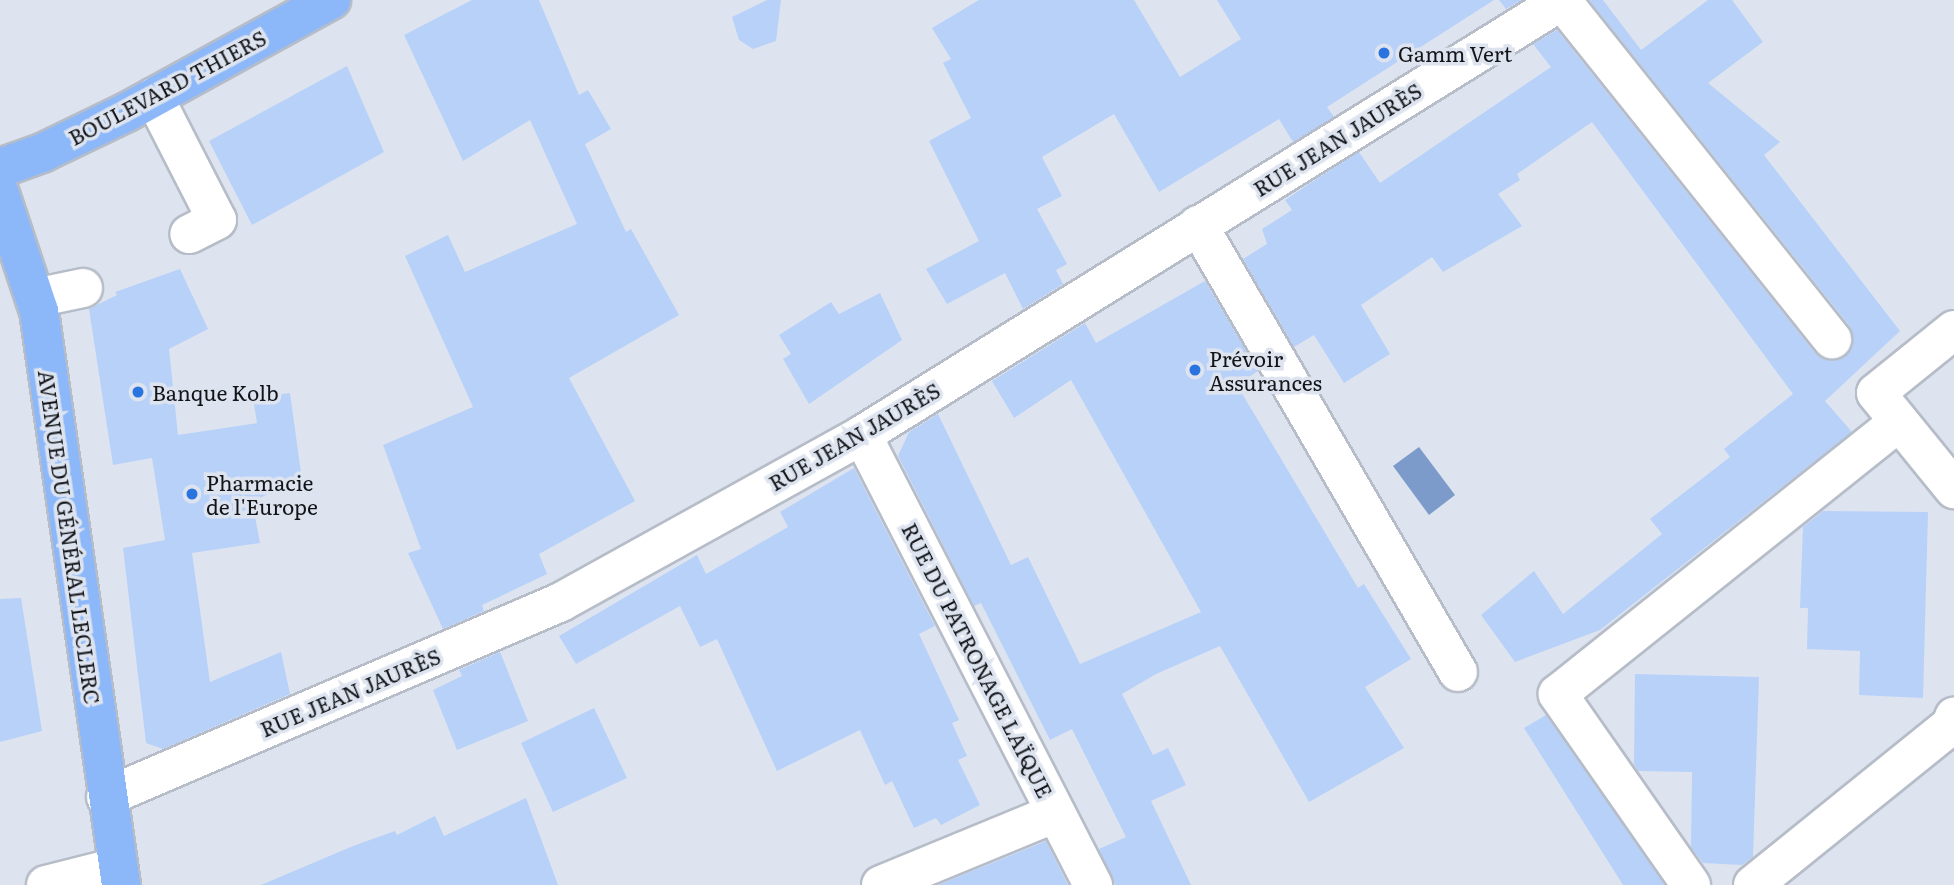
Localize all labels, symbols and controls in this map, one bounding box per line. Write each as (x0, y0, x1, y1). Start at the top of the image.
street label: BOULEVARD THIERS (64, 24, 270, 150)
place label: Gamm Vert (1398, 40, 1512, 66)
marker: Gamm Vert (1376, 45, 1392, 61)
street label: RUE JEAN JAURÈS (1248, 77, 1426, 201)
place label: Prévoir Assurances (1209, 345, 1322, 395)
marker: Prévoir Assurances (1187, 362, 1203, 378)
street label: AVENUE DU GÉNÉRAL LECLERC (34, 368, 106, 706)
street label: RUE JEAN JAURÈS (764, 377, 944, 495)
place label: Banque Kolb (152, 379, 279, 405)
marker: Banque Kolb (130, 384, 146, 400)
place label: Pharmacie de l'Europe (206, 469, 318, 519)
marker: Pharmacie de l'Europe (184, 486, 200, 502)
street label: RUE DU PATRONAGE LAÏQUE (898, 518, 1058, 802)
street label: RUE JEAN JAURÈS (256, 643, 444, 741)

